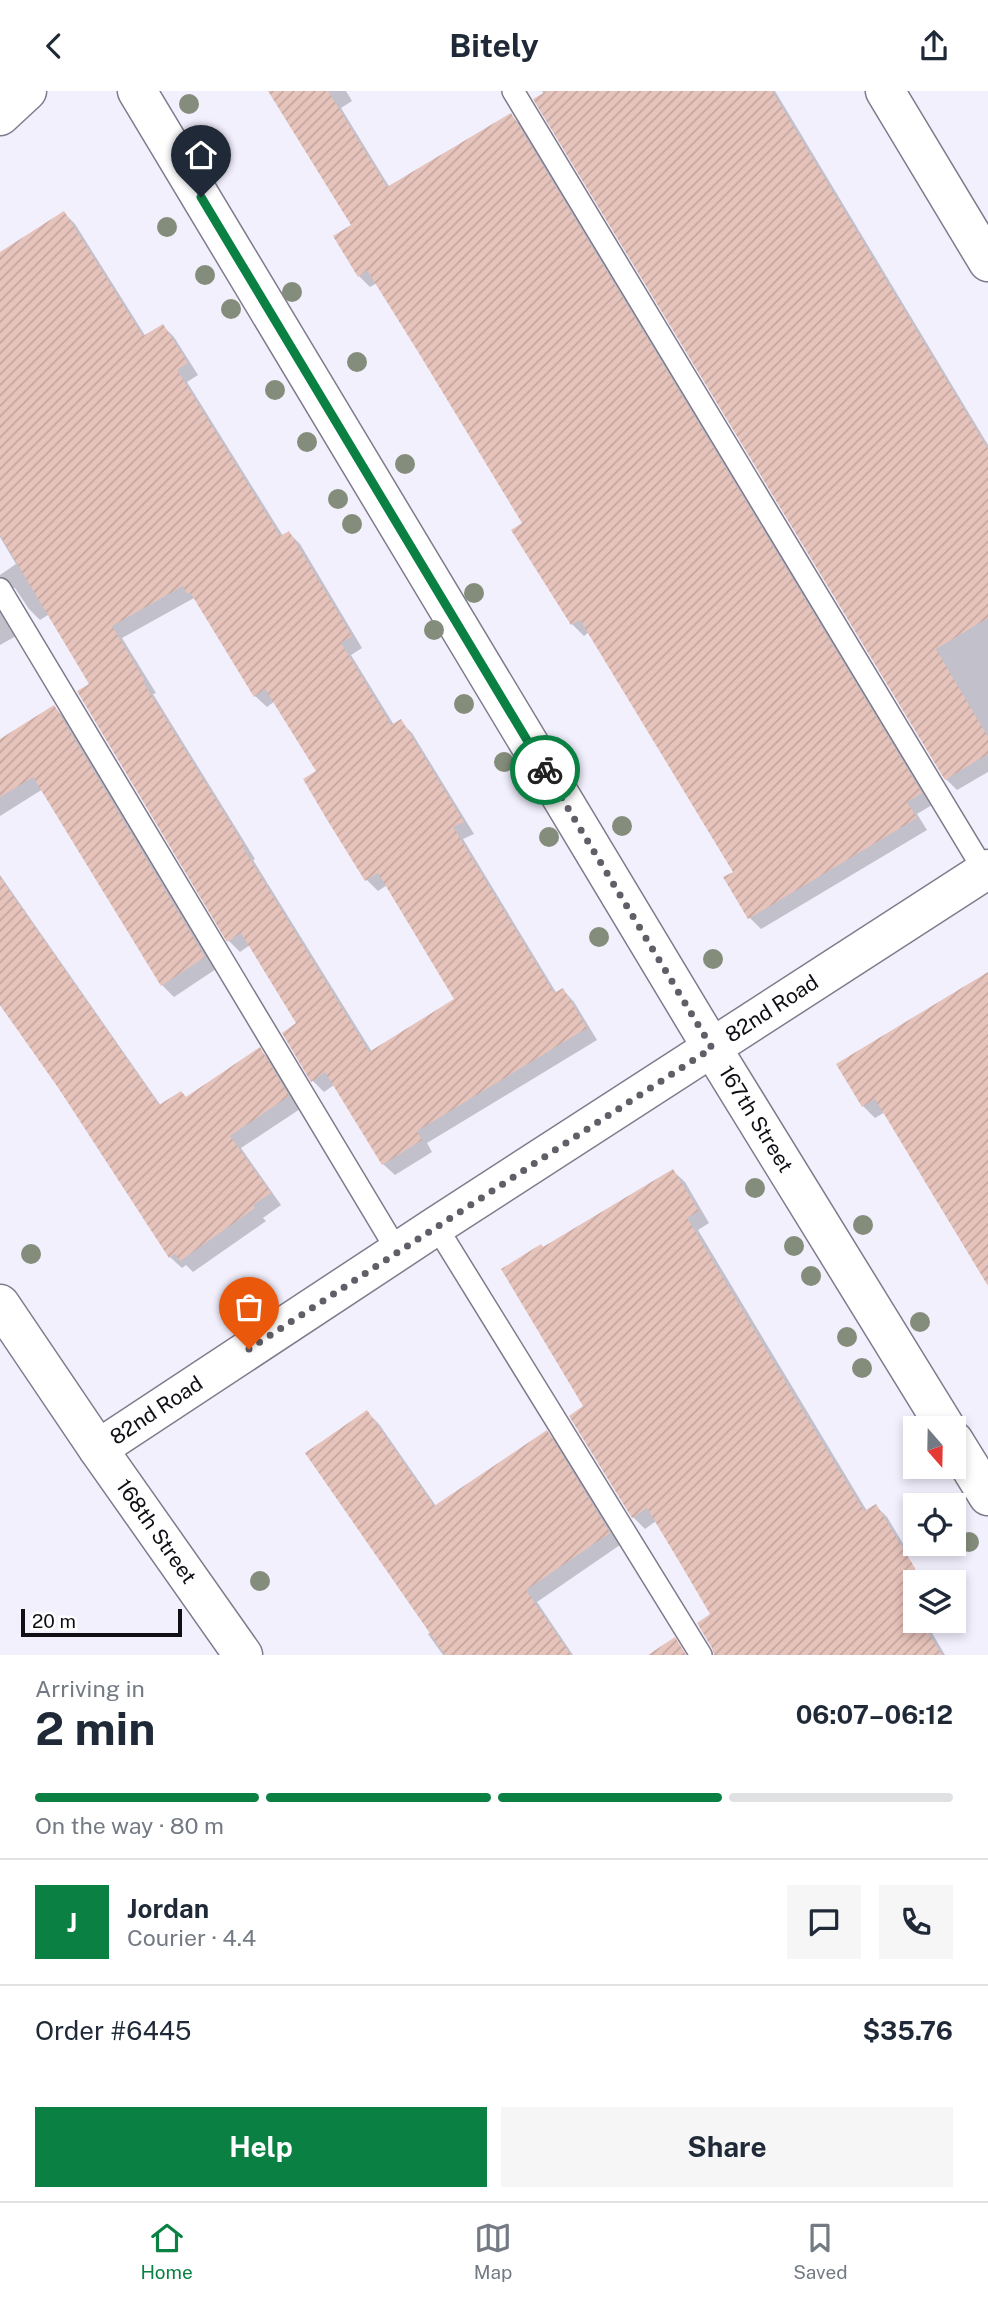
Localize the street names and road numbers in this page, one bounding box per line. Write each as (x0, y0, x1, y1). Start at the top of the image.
street label: 82nd Road (721, 969, 823, 1048)
street label: 167th Street (714, 1061, 799, 1177)
street label: 82nd Road (105, 1371, 207, 1450)
street label: 168th Street (111, 1474, 202, 1588)

